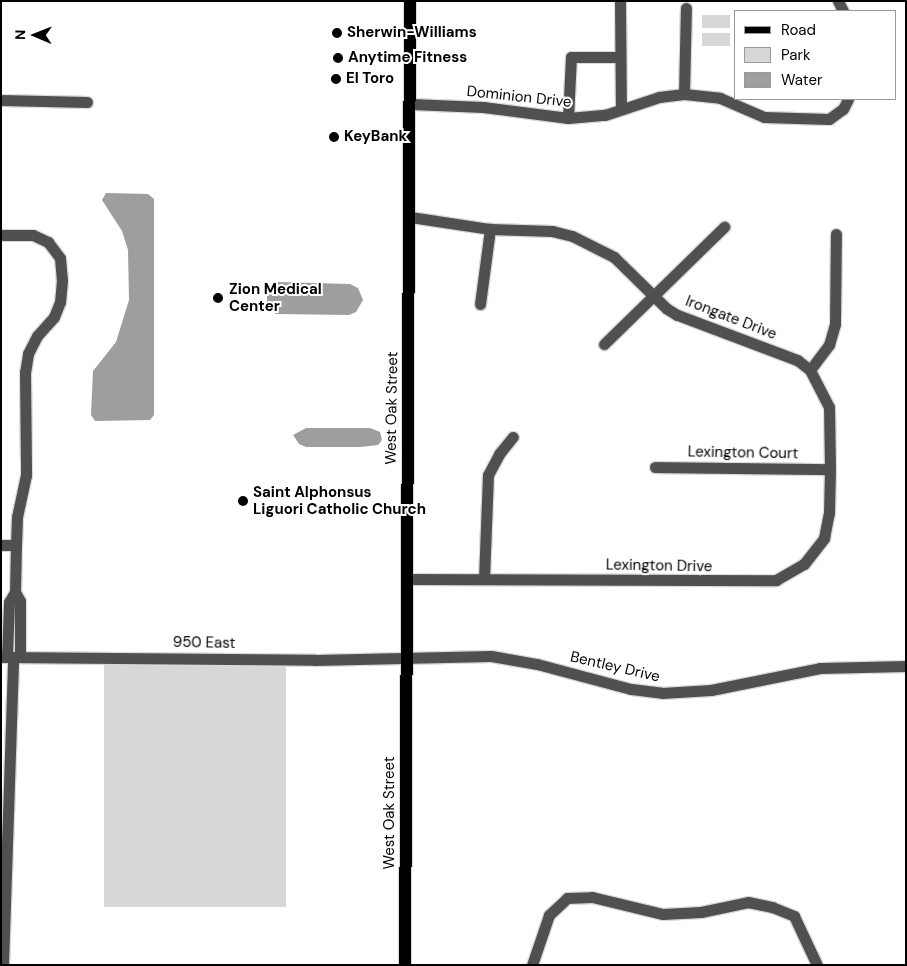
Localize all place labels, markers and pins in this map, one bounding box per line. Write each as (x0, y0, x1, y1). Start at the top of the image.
place label: Sherwin-Williams (347, 24, 477, 42)
marker: Sherwin-Williams (331, 27, 343, 39)
place label: Anytime Fitness (348, 49, 467, 67)
marker: Anytime Fitness (332, 52, 344, 64)
place label: El Toro (346, 70, 394, 88)
marker: El Toro (330, 73, 342, 85)
place label: KeyBank (344, 128, 407, 146)
marker: KeyBank (328, 131, 340, 143)
place label: Zion Medical Center (229, 280, 322, 315)
marker: Zion Medical Center (211, 291, 225, 305)
place label: Saint Alphonsus Liguori Catholic Church (253, 483, 426, 518)
marker: Saint Alphonsus Liguori Catholic Church (237, 495, 249, 507)

